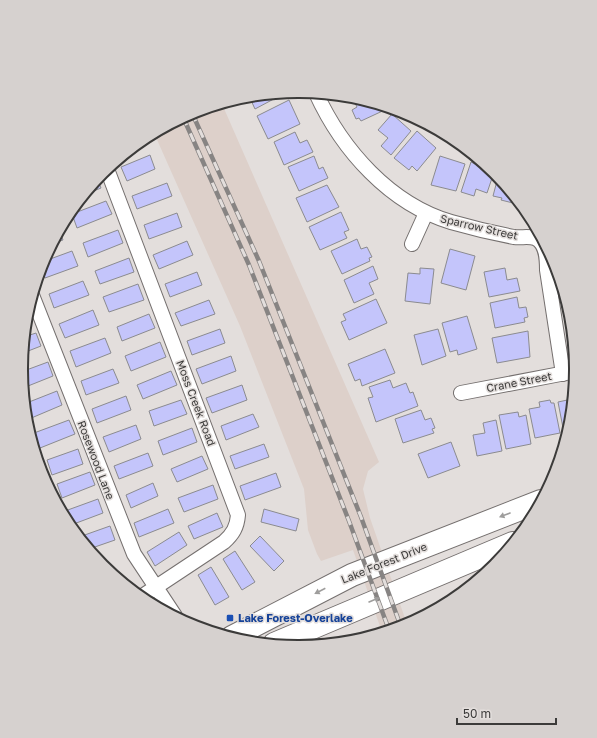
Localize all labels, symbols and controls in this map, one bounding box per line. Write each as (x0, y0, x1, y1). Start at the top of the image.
street label: Sparrow Street (439, 211, 519, 242)
street label: Moss Creek Road (174, 358, 219, 448)
street label: Crane Street (485, 369, 553, 394)
street label: Rosewood Lane (75, 419, 117, 501)
one-way arrow (498, 512, 510, 518)
street label: Lake Forest Drive (339, 539, 429, 586)
one-way arrow (314, 587, 326, 594)
one-way arrow (369, 597, 381, 603)
place label: Lake Forest-Overlake (238, 611, 353, 624)
marker: Lake Forest-Overlake (225, 613, 235, 623)
scale bar (457, 700, 556, 726)
text: 50 m (463, 706, 491, 721)

